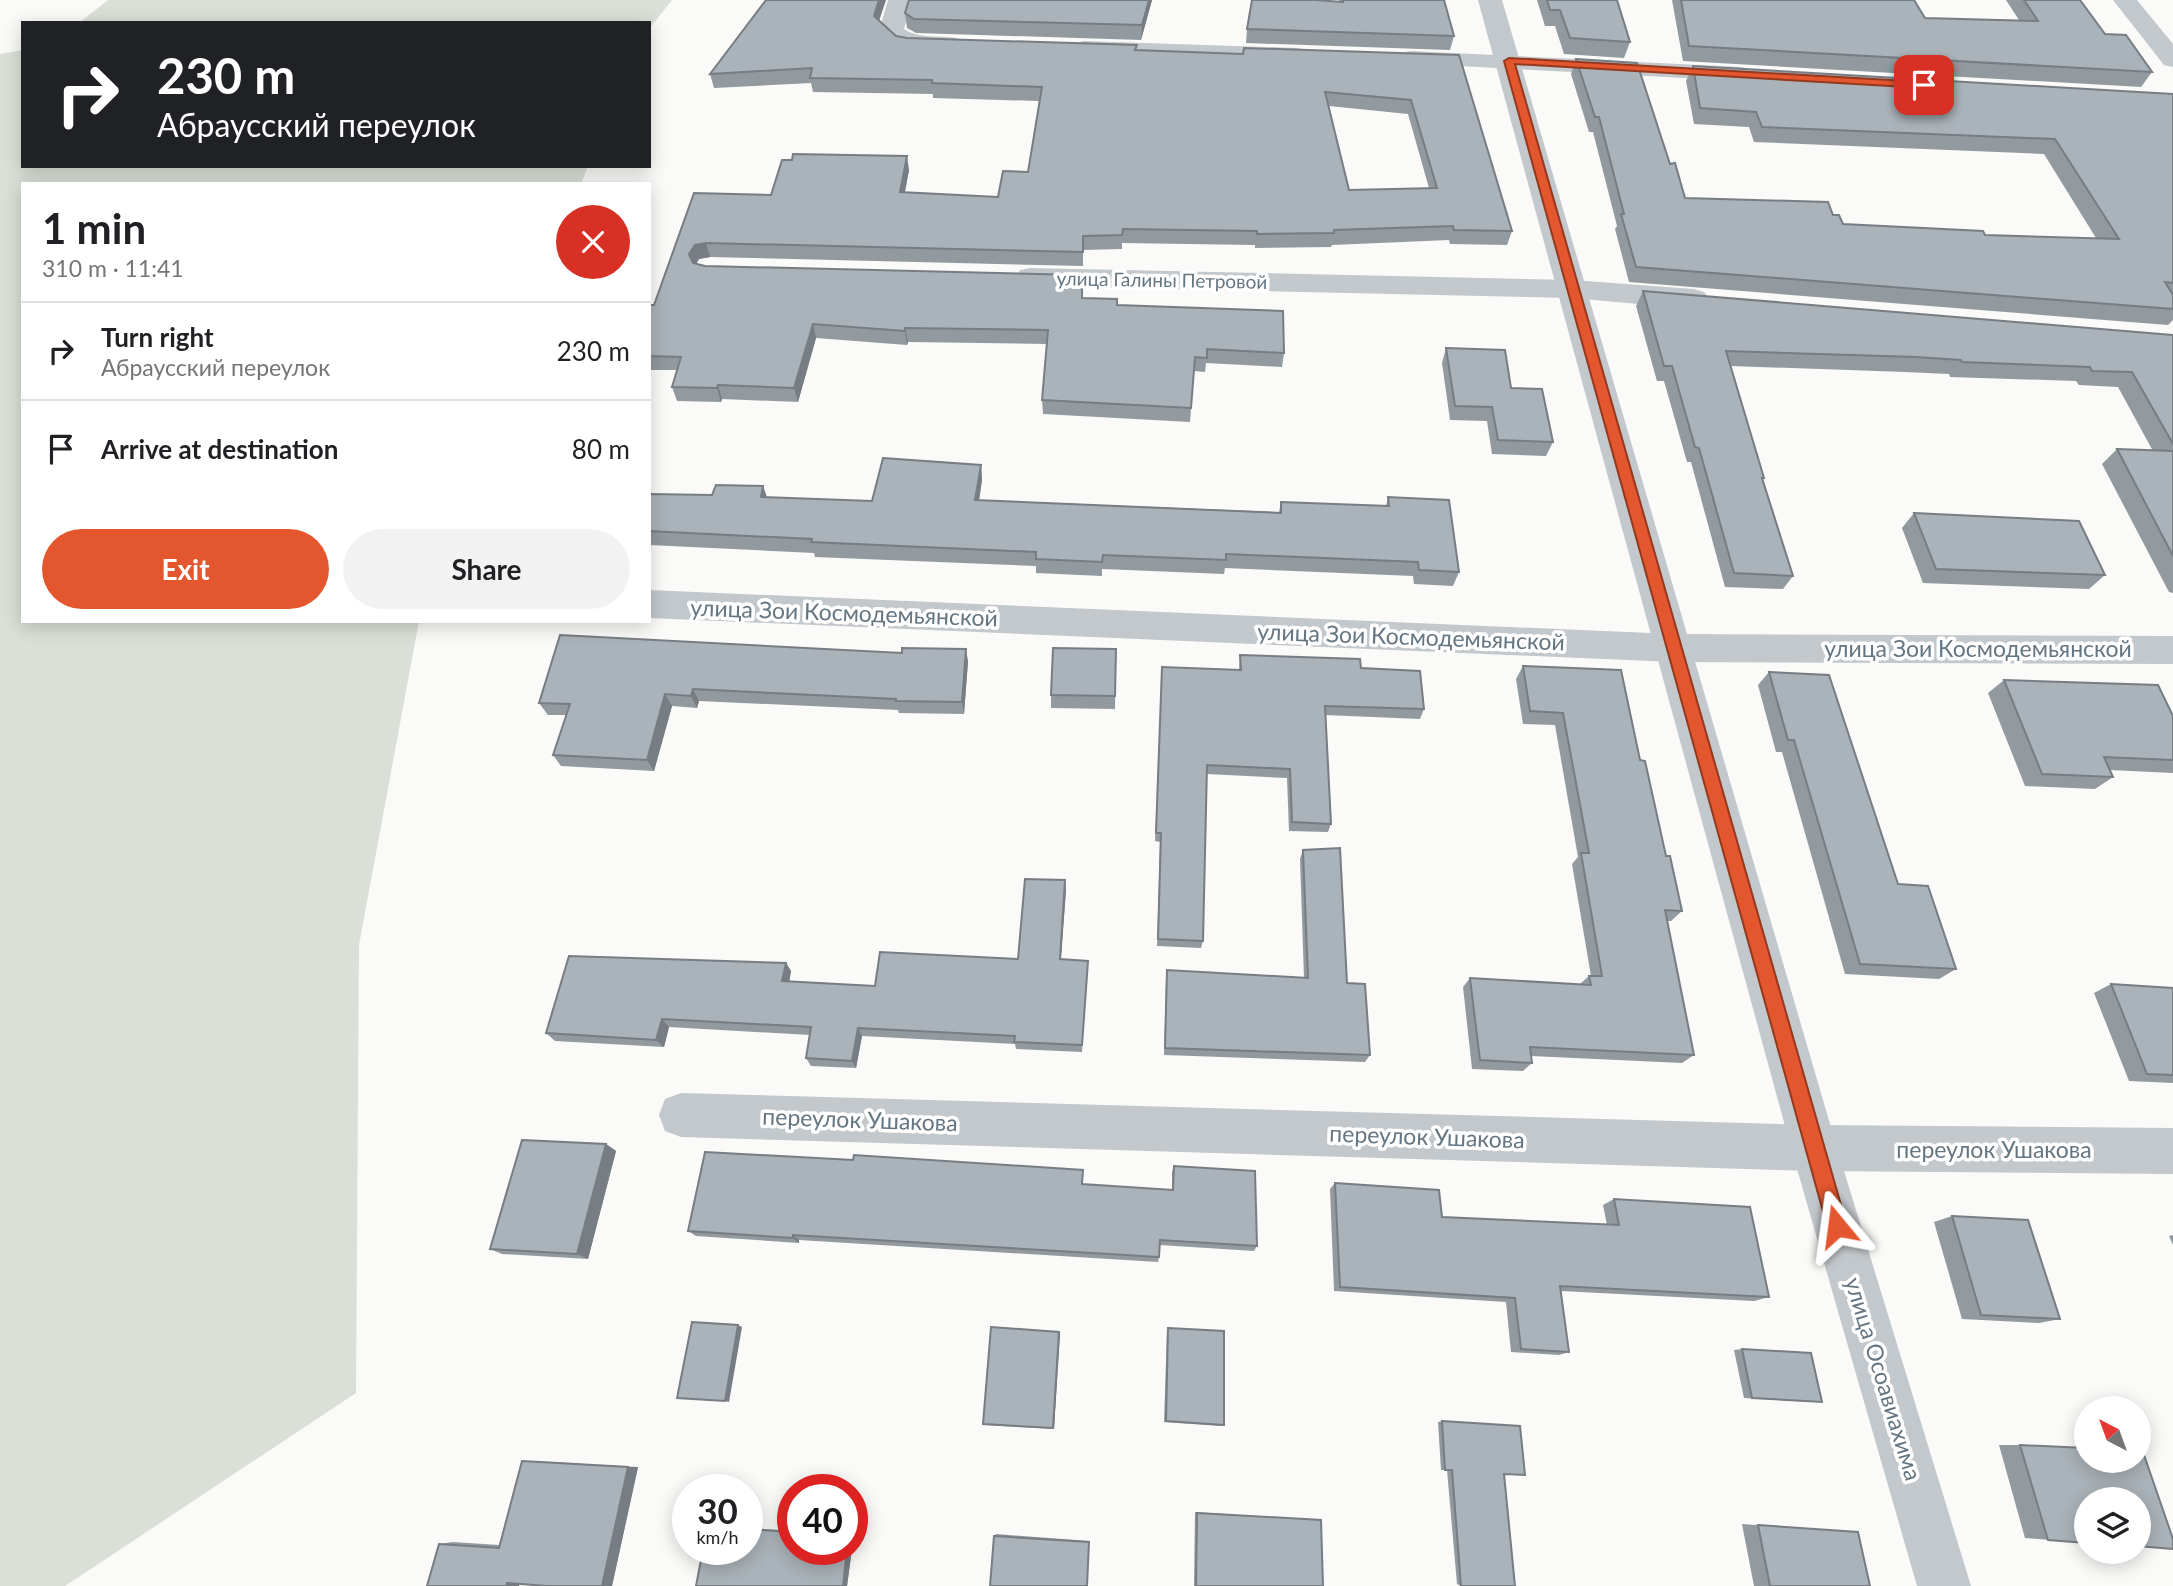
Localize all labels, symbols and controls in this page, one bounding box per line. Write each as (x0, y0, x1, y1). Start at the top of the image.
text: 230 m (157, 46, 295, 104)
icon: right (42, 49, 133, 140)
pin (1894, 55, 1954, 115)
icon: arrive (1905, 66, 1943, 104)
text: Абраусский переулок (157, 105, 476, 144)
text: 1 min (42, 203, 146, 253)
button: close (556, 205, 630, 279)
text: 310 m · 11:41 (42, 254, 184, 282)
street label: улица Галины Петровой (1056, 266, 1268, 293)
text: Turn right (101, 321, 214, 353)
icon: right (42, 332, 80, 370)
text: 230 m (557, 335, 630, 367)
text: Абраусский переулок (101, 353, 330, 381)
icon: arrive (42, 430, 80, 468)
text: Arrive at destination (101, 433, 338, 465)
text: 80 m (572, 433, 630, 465)
button: Exit (42, 529, 329, 609)
button: Share (343, 529, 630, 609)
street label: улица Зои Космодемьянской (690, 593, 998, 631)
street label: улица Зои Космодемьянской (1257, 617, 1565, 655)
street label: улица Зои Космодемьянской (1824, 634, 2132, 662)
street label: переулок Ушакова (762, 1102, 958, 1136)
street label: переулок Ушакова (1329, 1119, 1525, 1153)
street label: переулок Ушакова (1896, 1135, 2092, 1163)
position arrow (1800, 1189, 1874, 1263)
street label: улица Осоавиахима (1840, 1274, 1928, 1484)
north arrow (2074, 1396, 2151, 1474)
map controls (2074, 1396, 2151, 1564)
speed limit sign: 40 (777, 1474, 868, 1565)
button: layers (2074, 1487, 2151, 1564)
text: 30 (697, 1489, 738, 1531)
text: km/h (696, 1526, 739, 1548)

